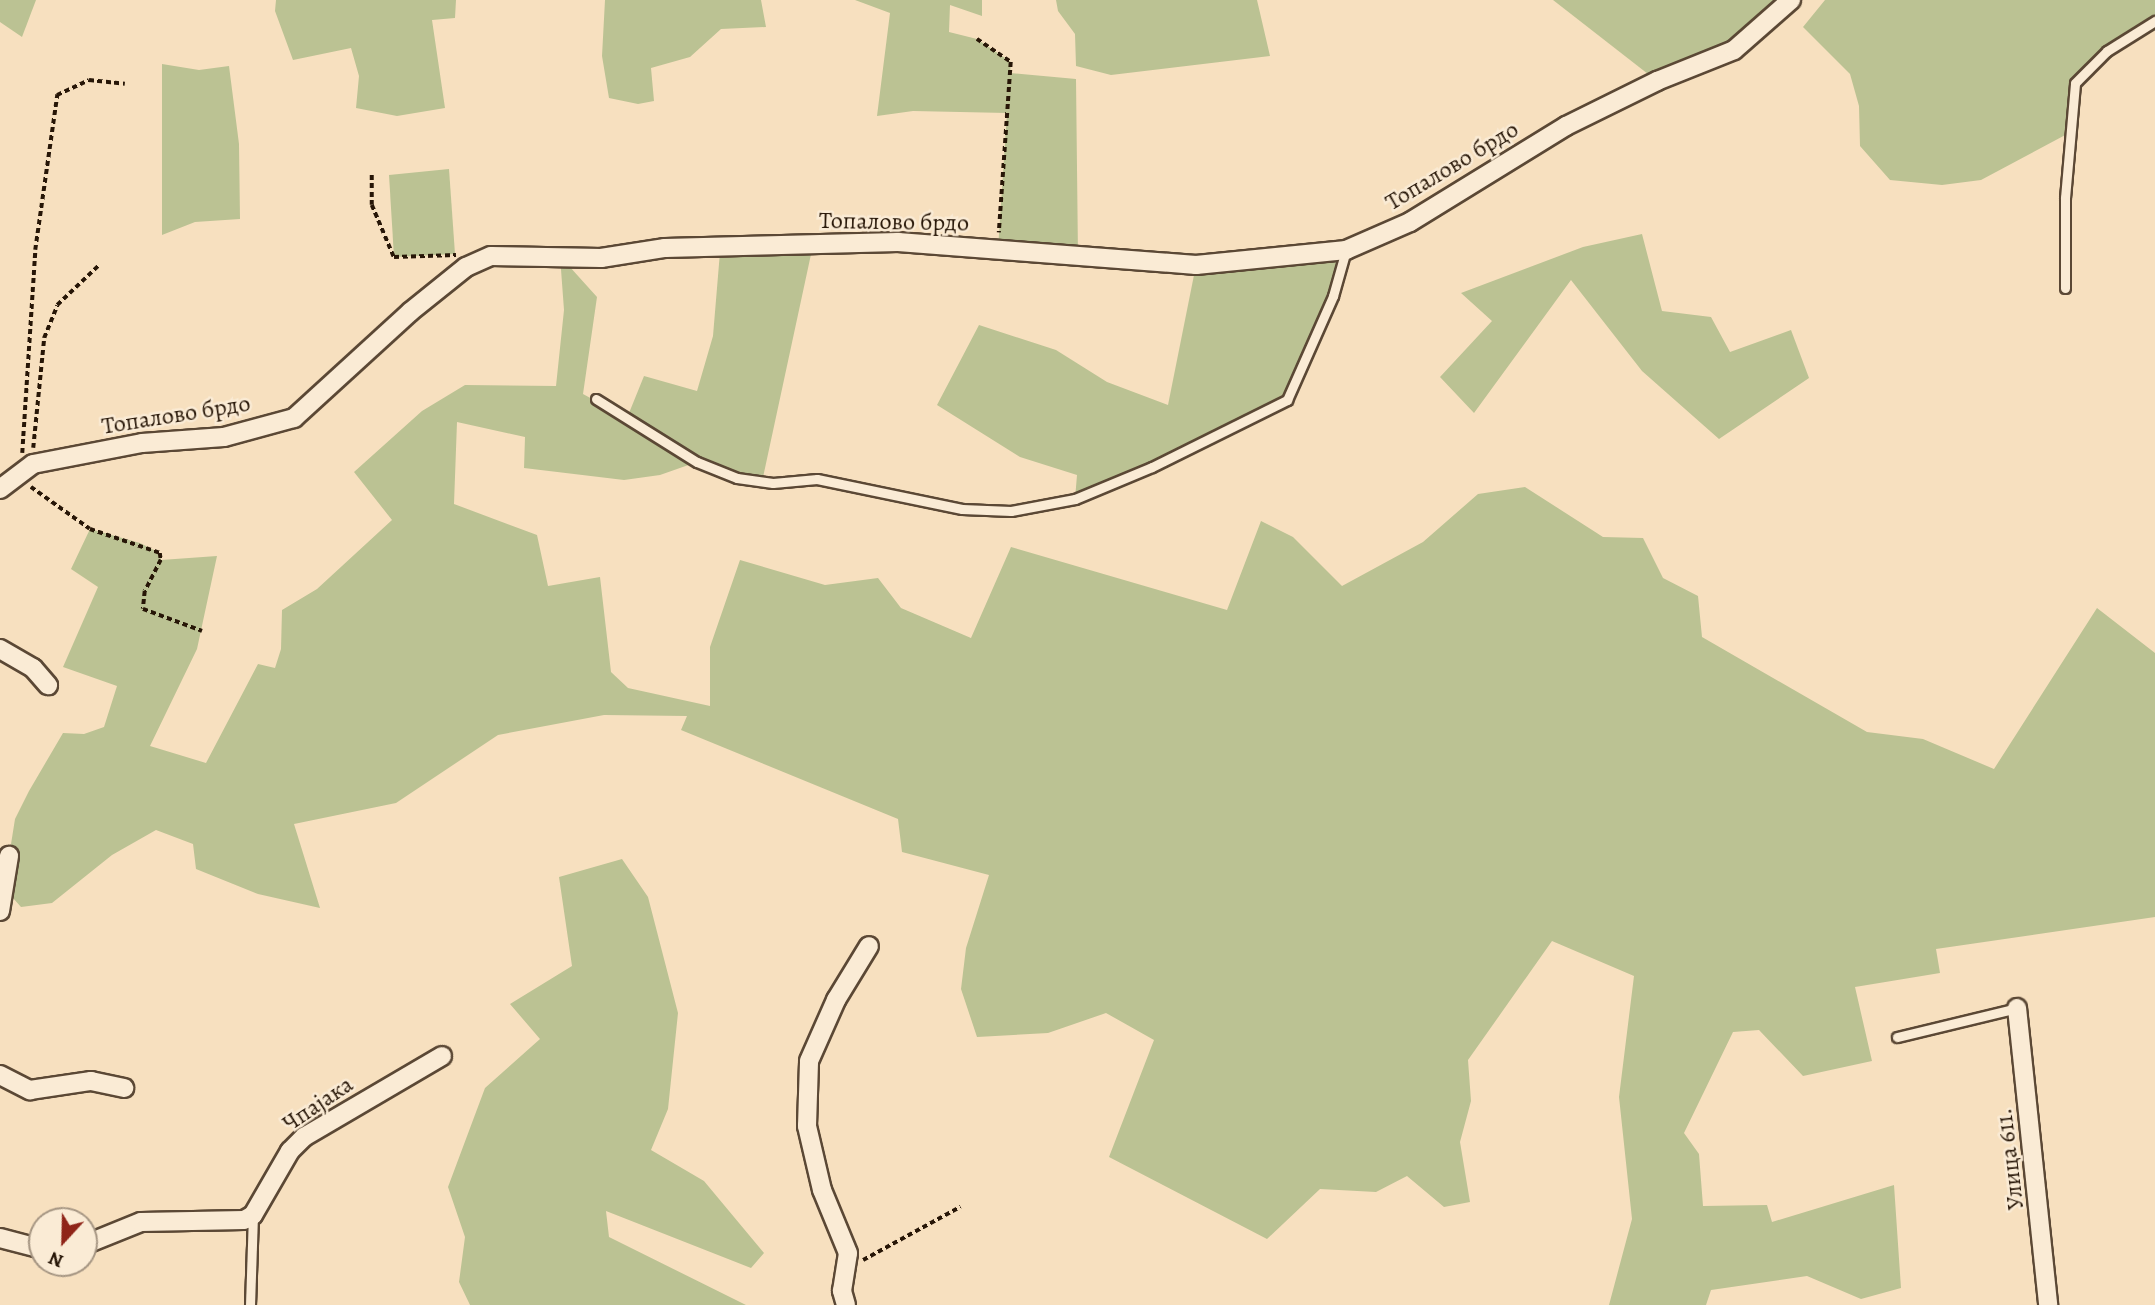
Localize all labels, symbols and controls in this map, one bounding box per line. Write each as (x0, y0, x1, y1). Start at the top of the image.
street label: Топалово брдо (1380, 115, 1524, 217)
street label: Топалово брдо (819, 206, 969, 238)
street label: Топалово брдо (100, 389, 252, 441)
street label: Чпајака (277, 1070, 359, 1138)
street label: Улица 611. (1989, 1106, 2031, 1212)
north arrow (28, 1207, 98, 1277)
text: N (45, 1245, 67, 1274)

